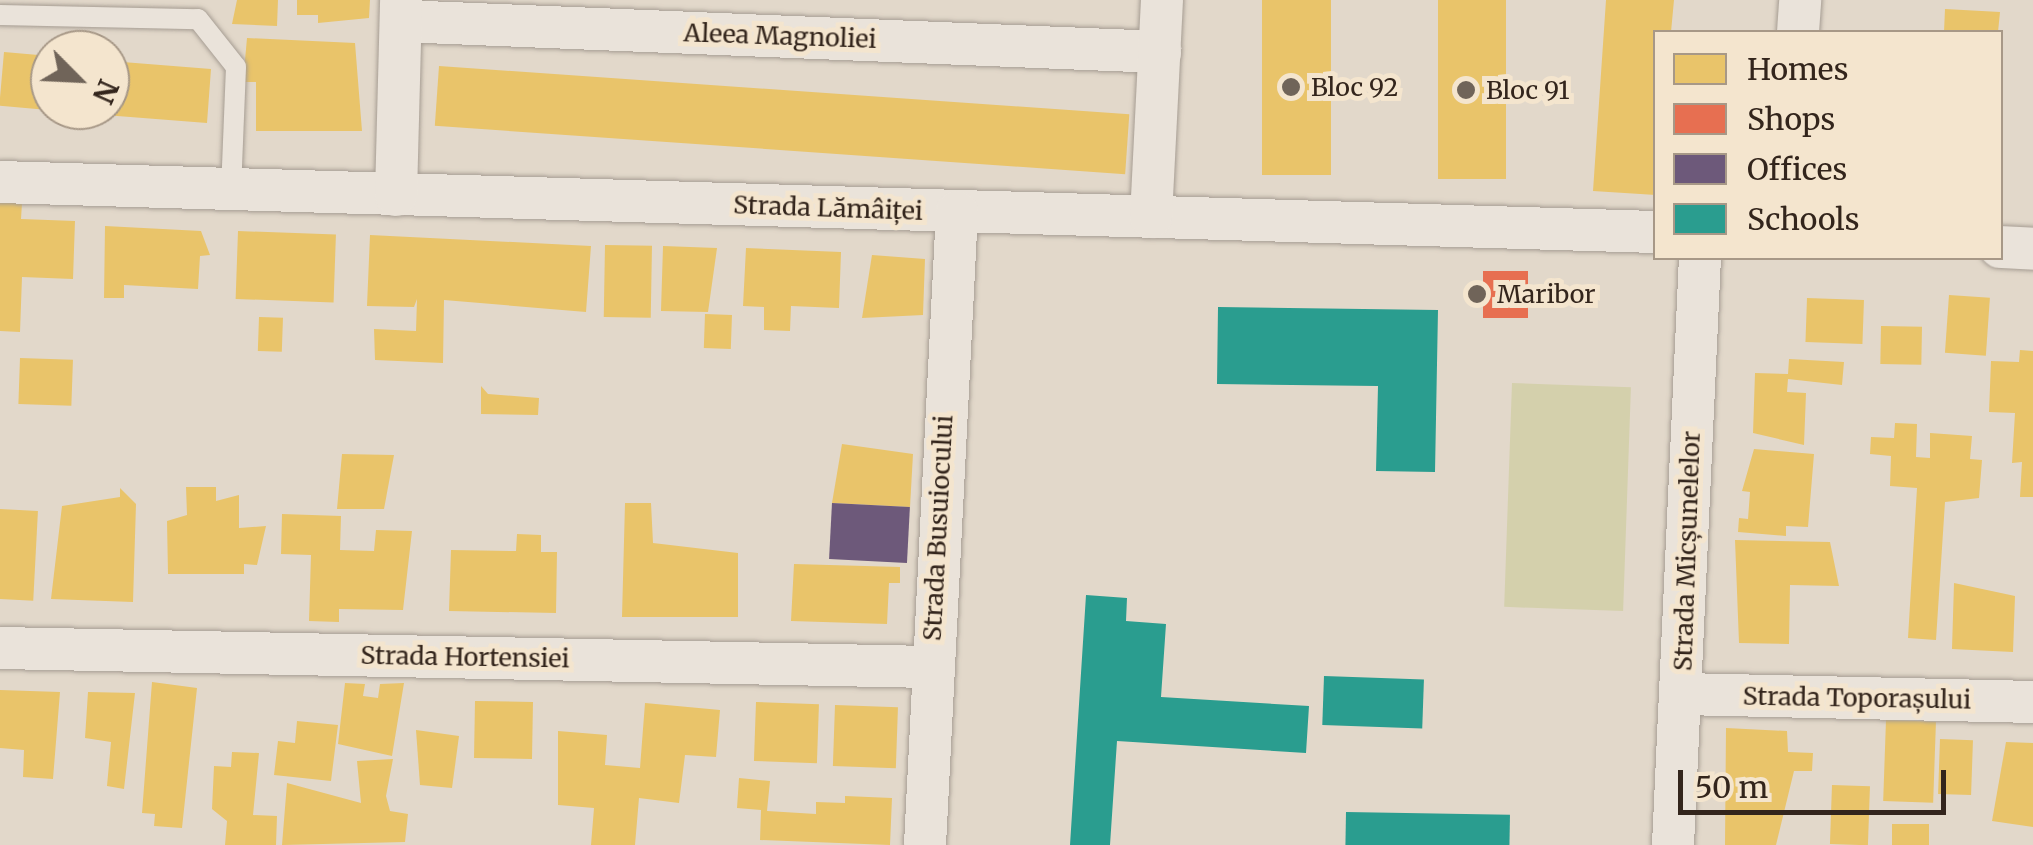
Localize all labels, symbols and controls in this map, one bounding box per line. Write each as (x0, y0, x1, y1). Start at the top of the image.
street label: Aleea Magnoliei (683, 18, 877, 54)
north arrow (30, 30, 130, 130)
legend (1653, 30, 2003, 260)
text: Homes (1747, 50, 1848, 88)
place label: Bloc 92 (1311, 72, 1398, 102)
text: N (85, 74, 127, 109)
place label: Bloc 91 (1486, 75, 1570, 105)
marker: Bloc 92 (1280, 76, 1302, 98)
marker: Bloc 91 (1455, 79, 1477, 101)
text: Shops (1747, 100, 1835, 138)
text: Offices (1747, 150, 1847, 188)
street label: Strada Lămâiței (733, 190, 923, 226)
text: Schools (1747, 200, 1859, 238)
place label: Maribor (1497, 279, 1596, 309)
marker: Maribor (1466, 283, 1488, 305)
street label: Strada Busuiocului (917, 414, 959, 642)
street label: Strada Micșunelelor (1668, 430, 1706, 672)
street label: Strada Hortensiei (360, 640, 570, 674)
street label: Strada Toporașului (1742, 681, 1972, 715)
scale bar (1683, 750, 1950, 812)
text: 50 m (1695, 768, 1768, 806)

